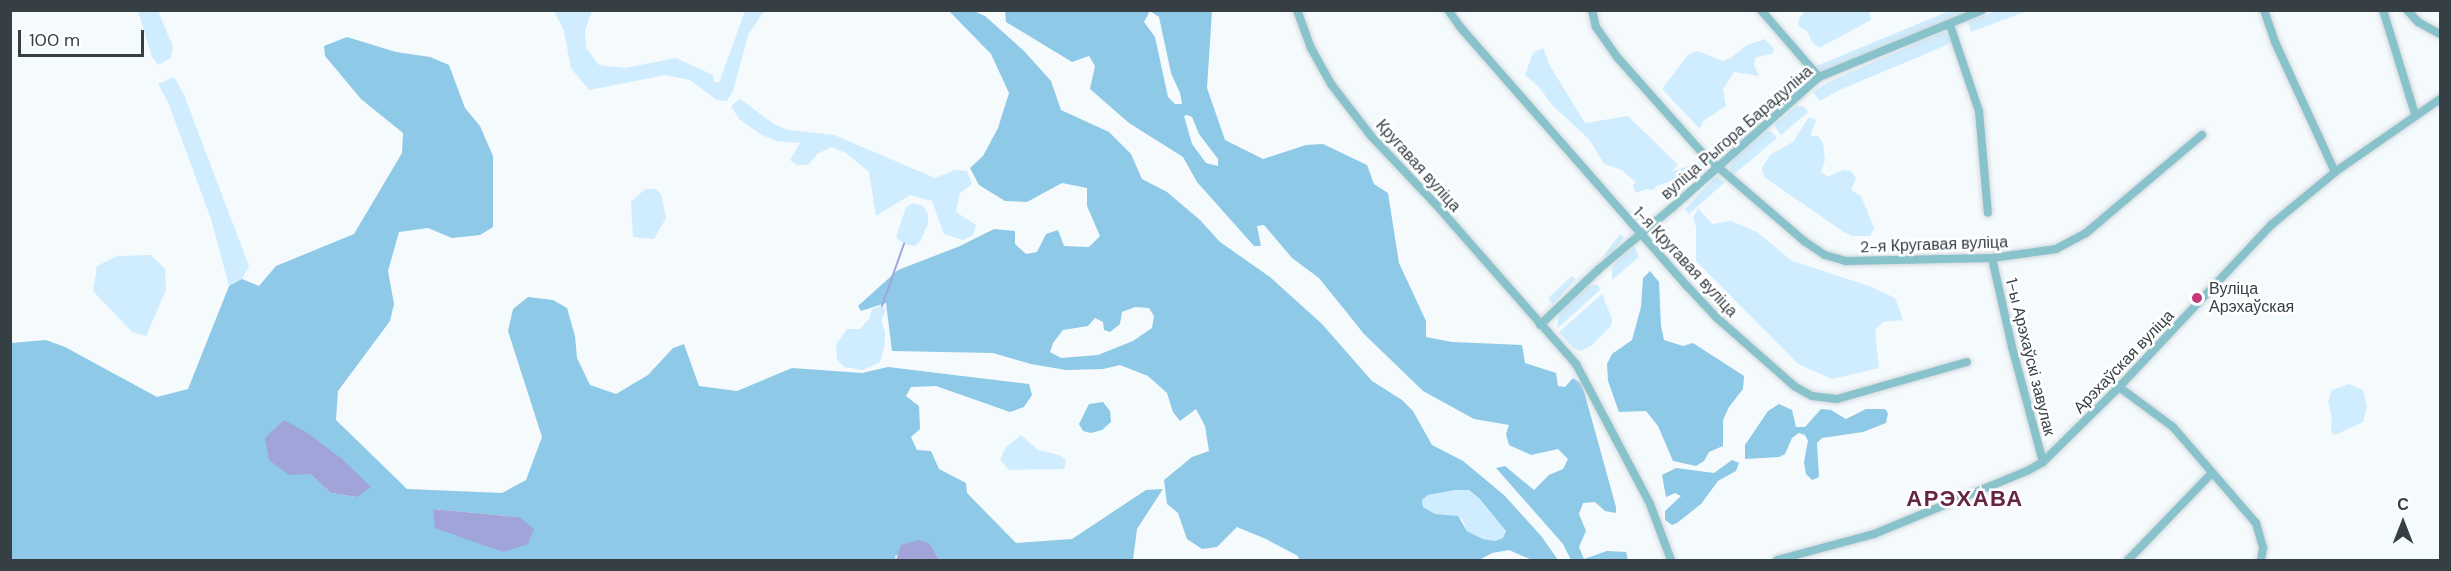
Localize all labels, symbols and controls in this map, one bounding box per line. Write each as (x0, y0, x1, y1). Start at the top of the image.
scale bar (21, 18, 147, 56)
text: 100 m (29, 28, 80, 52)
street label: вуліца Рыгора Барадуліна (1657, 62, 1817, 204)
street label: Кругавая вуліца (1372, 116, 1464, 216)
street label: 1-я Кругавая вуліца (1629, 203, 1741, 321)
street label: 2-я Кругавая вуліца (1860, 233, 2008, 257)
street label: 1-ы Арэхаўскі завулак (2001, 276, 2059, 438)
place label: Вуліца Арэхаўская (2209, 279, 2294, 317)
marker: Вуліца Арэхаўская (2190, 291, 2204, 305)
street label: Арэхаўская вуліца (2070, 306, 2178, 418)
district label: АРЭХАВА (1906, 486, 2024, 512)
north arrow (2373, 493, 2433, 553)
text: С (2397, 494, 2409, 515)

